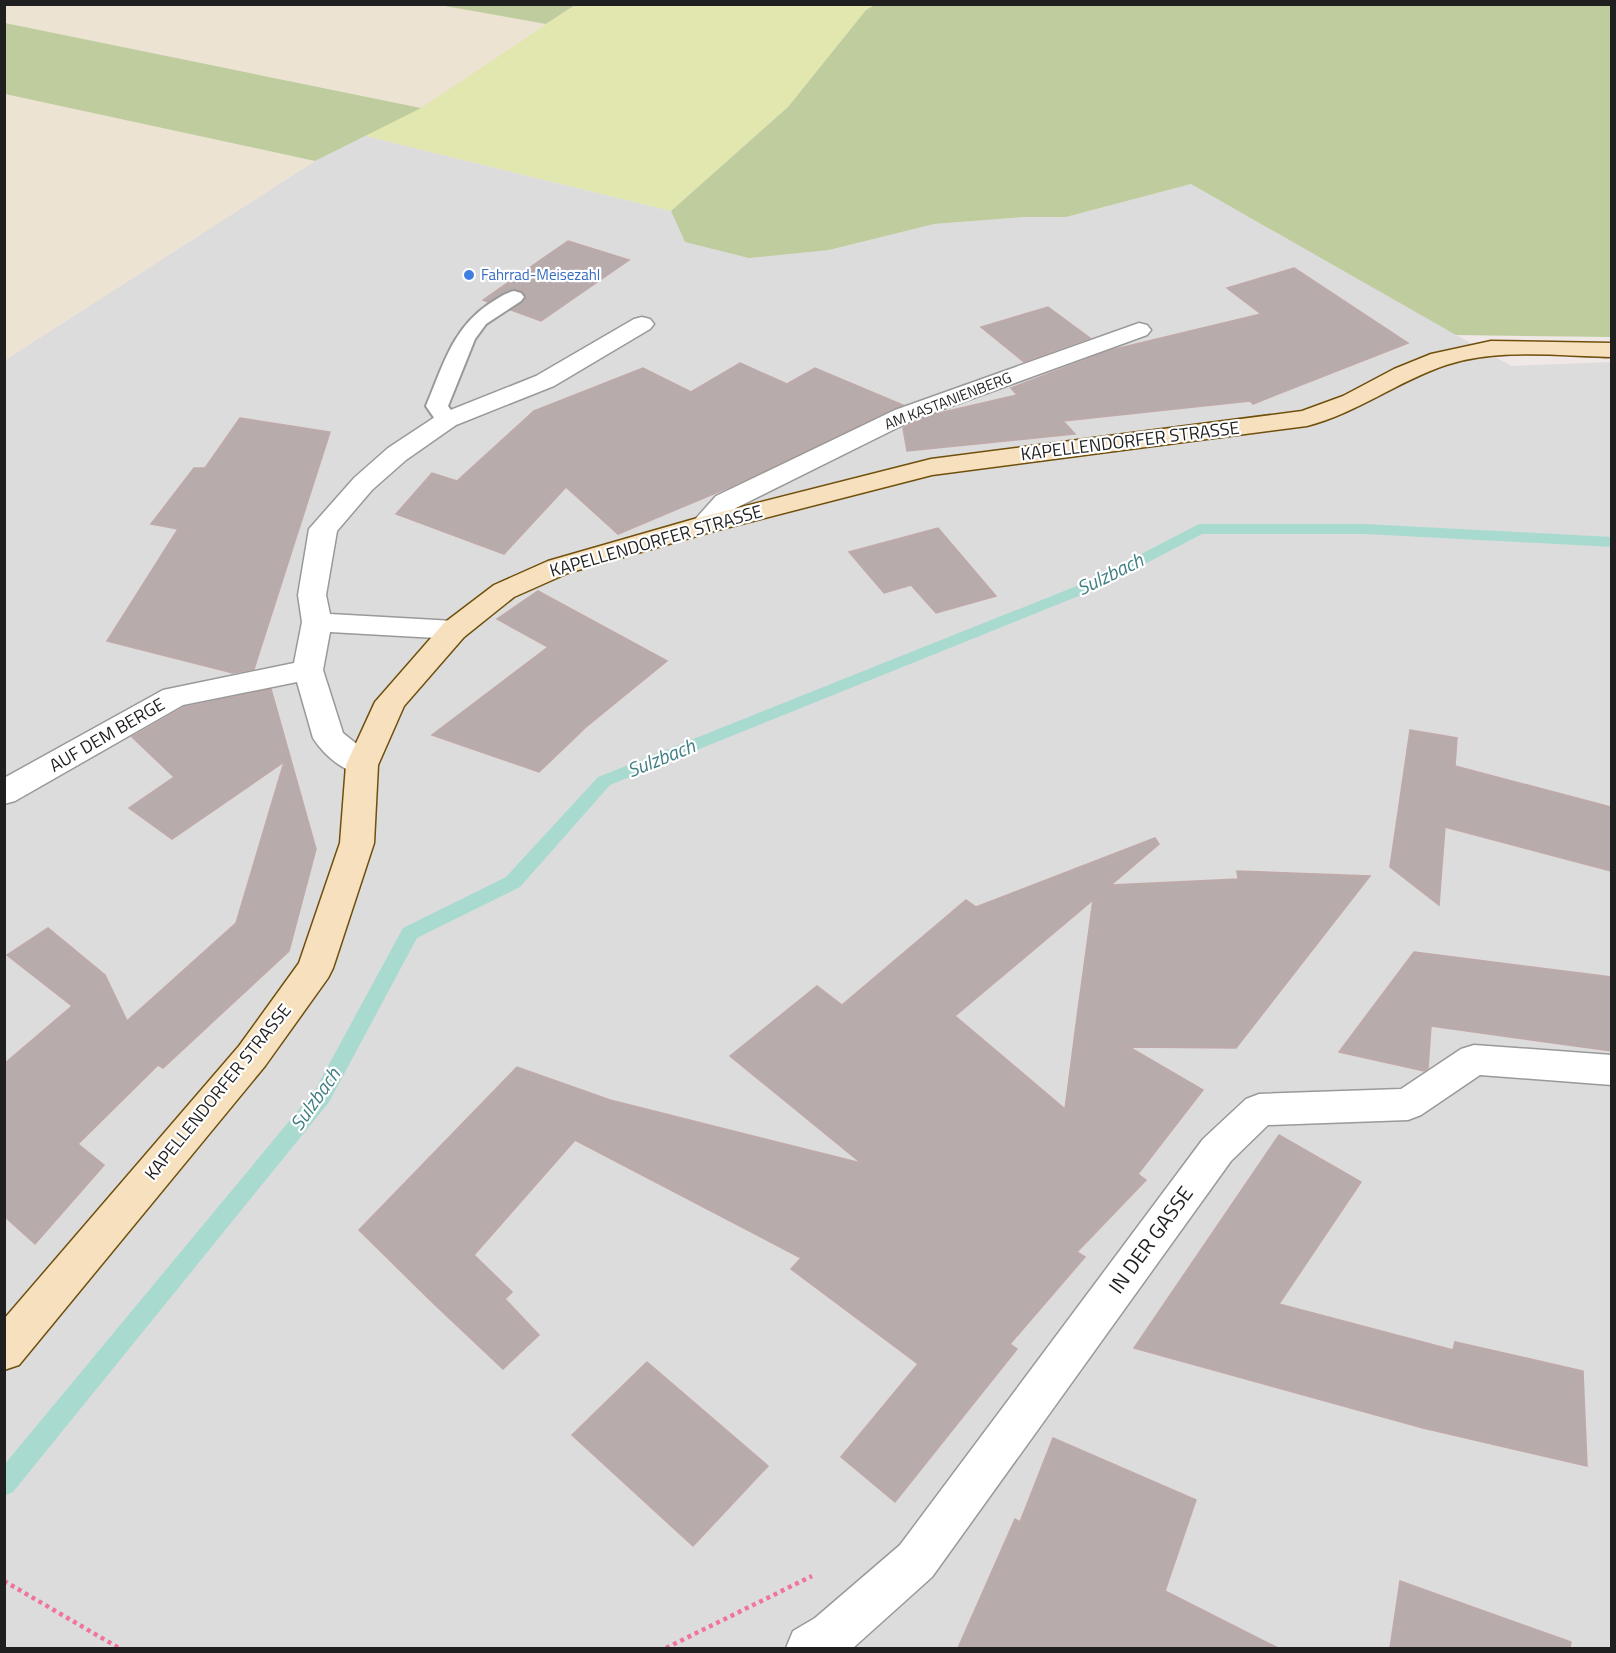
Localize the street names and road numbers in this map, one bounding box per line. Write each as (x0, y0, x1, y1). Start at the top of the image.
street label: AM KASTANIENBERG (881, 366, 1015, 435)
street label: KAPELLENDORFER STRASSE (1019, 414, 1241, 467)
street label: KAPELLENDORFER STRASSE (546, 497, 765, 584)
street label: AUF DEM BERGE (44, 690, 170, 779)
street label: KAPELLENDORFER STRASSE (138, 998, 297, 1186)
street label: IN DER GASSE (1100, 1179, 1200, 1300)

